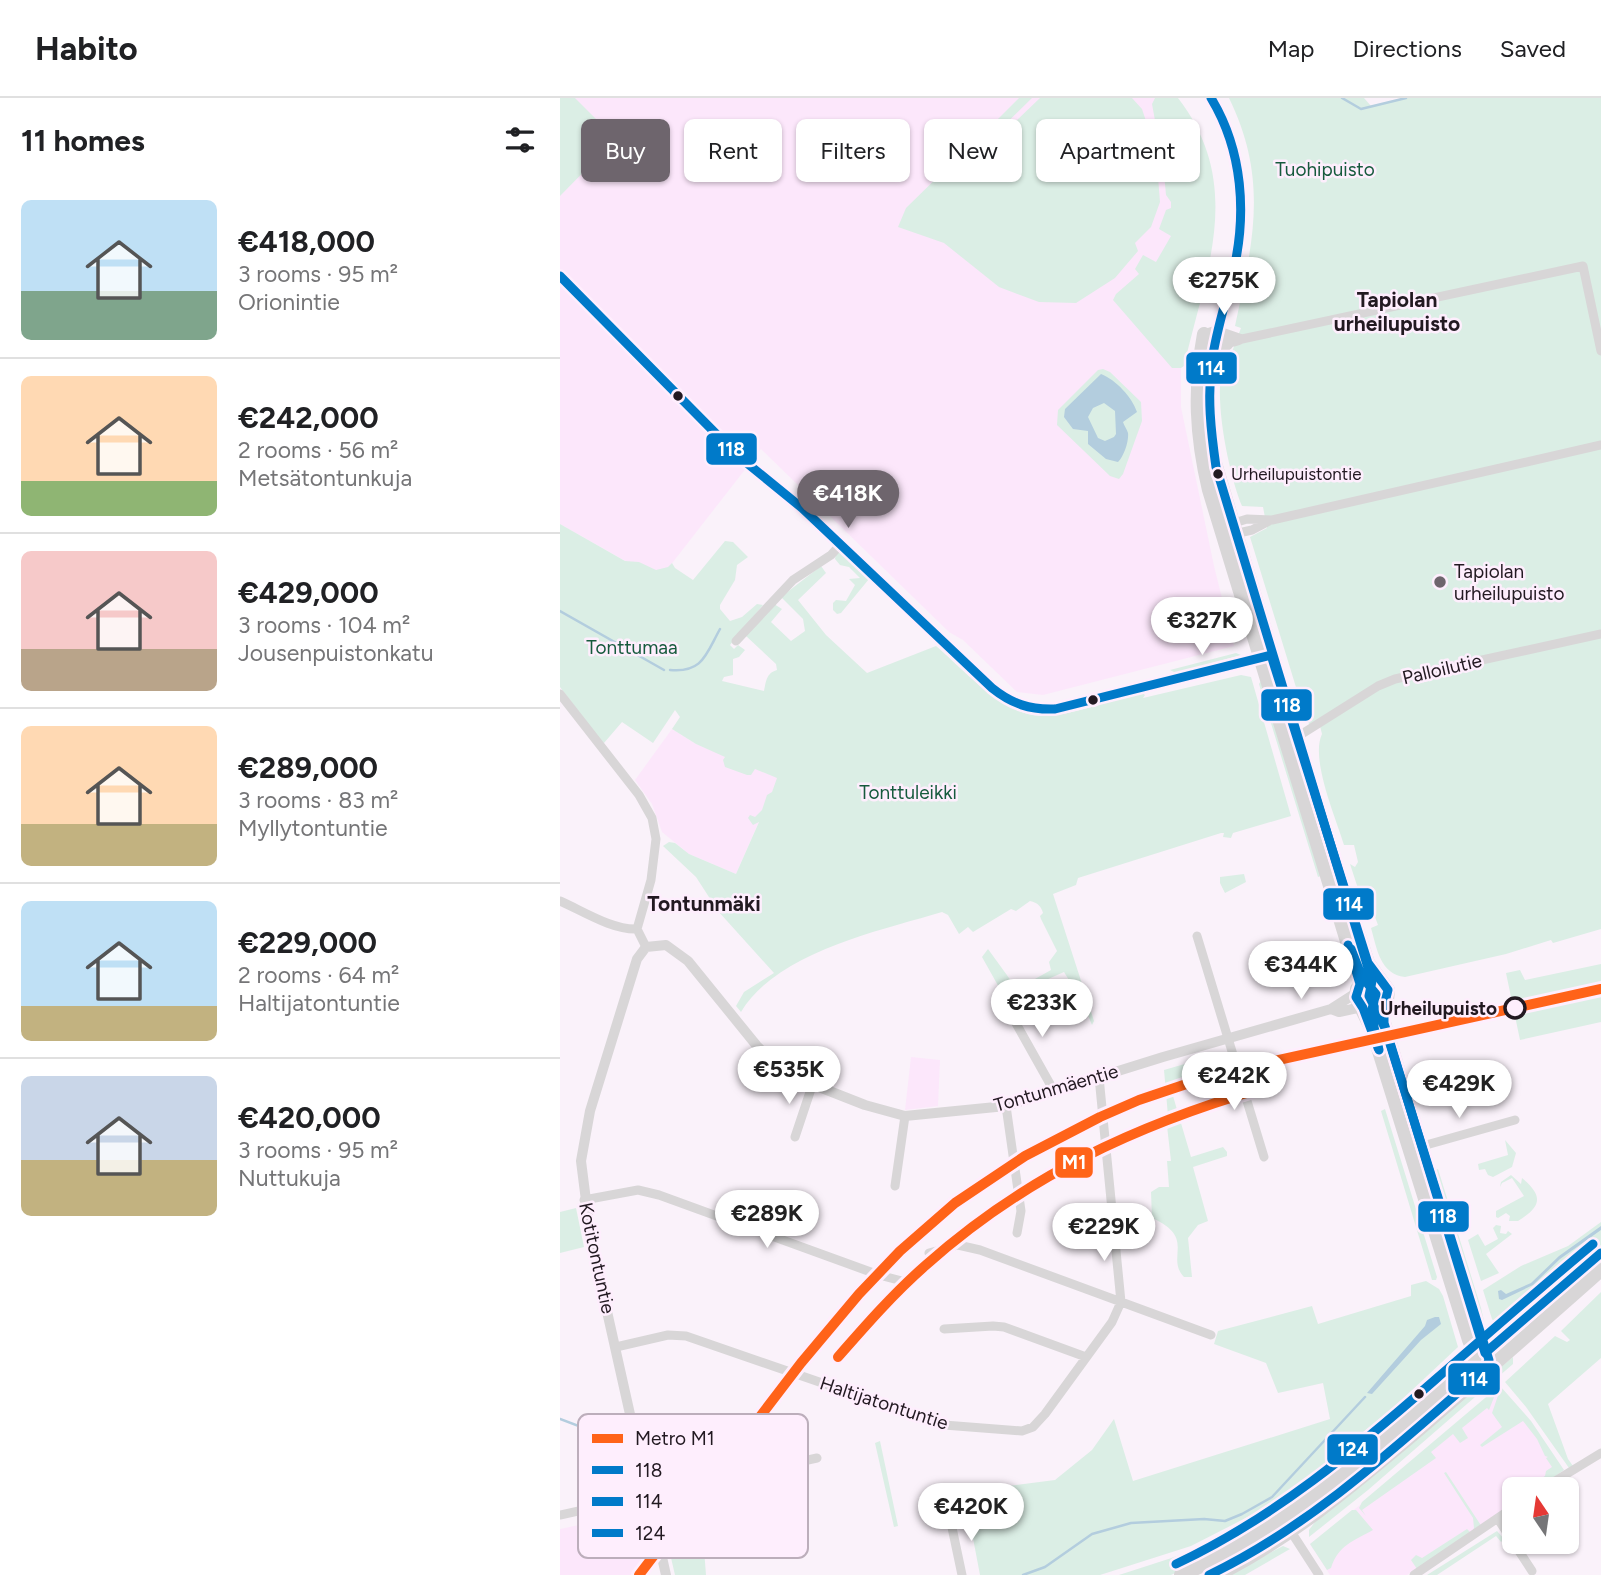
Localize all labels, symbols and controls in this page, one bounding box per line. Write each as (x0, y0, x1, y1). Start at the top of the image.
text: Habito (35, 29, 138, 68)
text: Map (1268, 34, 1314, 63)
text: Directions (1352, 34, 1462, 63)
text: Saved (1500, 34, 1566, 63)
chip: Buy (581, 119, 670, 182)
chip: Rent (684, 119, 782, 182)
chip: Filters (796, 119, 910, 182)
chip: New (924, 119, 1022, 182)
chip: Apartment (1036, 119, 1200, 182)
icon: filters (501, 121, 539, 159)
text: 11 homes (21, 122, 145, 159)
park label: Tuohipuisto (1275, 158, 1375, 181)
text: €418,000 (238, 223, 375, 260)
icon: home (77, 228, 161, 312)
pin: €275K (1175, 258, 1273, 317)
text: 3 rooms · 95 m² (238, 260, 398, 288)
text: €275K (1189, 266, 1259, 294)
district label: Tapiolan urheilupuisto (1334, 287, 1460, 336)
text: Orionintie (238, 288, 340, 316)
line badge: 114 (1185, 351, 1238, 385)
text: 114 (1197, 357, 1225, 380)
unlabelled marker (671, 389, 685, 403)
text: €242,000 (238, 399, 379, 436)
icon: home (77, 404, 161, 488)
line badge: 118 (705, 432, 758, 466)
text: 2 rooms · 56 m² (238, 436, 398, 464)
text: 118 (717, 438, 745, 461)
text: Metsätontunkuja (238, 464, 412, 492)
place label: Urheilupuistontie (1231, 464, 1361, 484)
marker: Urheilupuistontie (1211, 467, 1225, 481)
pin: €418K (799, 470, 897, 530)
text: €418K (813, 479, 883, 507)
place label: Tapiolan urheilupuisto (1454, 560, 1564, 605)
text: €429,000 (238, 574, 379, 611)
marker: Tapiolan urheilupuisto (1432, 574, 1448, 590)
icon: home (77, 579, 161, 663)
pin: €327K (1153, 598, 1251, 657)
text: €327K (1167, 606, 1237, 634)
text: 3 rooms · 104 m² (238, 611, 410, 639)
park label: Tonttumaa (586, 636, 678, 659)
text: Jousenpuistonkatu (238, 639, 434, 667)
street label: Palloilutie (1400, 649, 1484, 689)
line badge: 118 (1260, 688, 1313, 722)
unlabelled marker (1086, 693, 1100, 707)
text: 118 (1273, 694, 1301, 717)
text: €289,000 (238, 749, 378, 786)
icon: home (77, 754, 161, 838)
park label: Tonttuleikki (859, 781, 957, 804)
text: 3 rooms · 83 m² (238, 786, 398, 814)
text: Myllytontuntie (238, 814, 388, 842)
line badge: 114 (1322, 887, 1375, 921)
district label: Tontunmäki (647, 891, 761, 916)
text: 114 (1335, 893, 1363, 916)
text: €229,000 (238, 924, 377, 961)
icon: home (77, 929, 161, 1013)
pin: €344K (1252, 942, 1350, 1001)
text: €344K (1264, 950, 1338, 978)
text: 2 rooms · 64 m² (238, 961, 399, 989)
pin: €233K (993, 979, 1091, 1039)
text: €233K (1007, 988, 1077, 1016)
text: Haltijatontuntie (238, 989, 400, 1017)
place label: Urheilupuisto (1380, 997, 1497, 1020)
marker: Urheilupuisto (1504, 997, 1526, 1019)
pin: €535K (740, 1046, 838, 1106)
pin: €242K (1185, 1052, 1283, 1112)
text: €535K (754, 1055, 824, 1083)
street label: Tontunmäentie (991, 1059, 1121, 1117)
pin: €429K (1410, 1060, 1508, 1120)
text: €242K (1198, 1061, 1270, 1089)
text: €429K (1423, 1069, 1495, 1097)
text: €420,000 (238, 1099, 381, 1136)
icon: home (77, 1104, 161, 1188)
text: 3 rooms · 95 m² (238, 1136, 398, 1164)
line badge: M1 (1054, 1146, 1094, 1179)
text: M1 (1062, 1151, 1086, 1174)
text: Nuttukuja (238, 1164, 341, 1192)
pin: €289K (718, 1190, 816, 1250)
text: €289K (731, 1199, 803, 1227)
street label: Kotitontuntie (574, 1200, 620, 1316)
line badge: 118 (1417, 1200, 1470, 1233)
pin: €229K (1055, 1204, 1153, 1263)
text: 118 (1429, 1205, 1457, 1228)
text: €229K (1068, 1212, 1140, 1240)
line badge: 114 (1447, 1362, 1501, 1396)
text: 114 (1460, 1368, 1488, 1391)
street label: Haltijatontuntie (817, 1371, 951, 1435)
unlabelled marker (1412, 1387, 1426, 1401)
legend (578, 1414, 808, 1558)
text: Metro M1 (635, 1427, 715, 1450)
line badge: 124 (1326, 1433, 1379, 1466)
text: 124 (1337, 1438, 1369, 1461)
text: 118 (635, 1459, 662, 1482)
north arrow (1502, 1477, 1578, 1554)
map controls (1502, 1477, 1579, 1554)
pin: €420K (922, 1484, 1020, 1543)
text: 114 (635, 1490, 663, 1513)
text: €420K (934, 1492, 1008, 1520)
text: 124 (635, 1522, 665, 1545)

